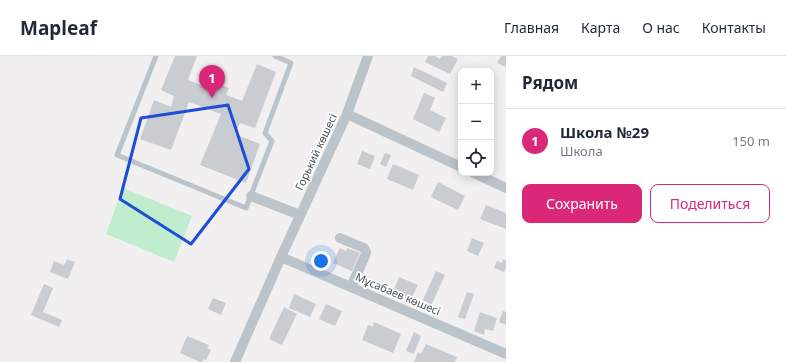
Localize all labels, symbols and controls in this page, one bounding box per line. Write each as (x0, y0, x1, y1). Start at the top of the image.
text: Mapleaf (20, 15, 97, 41)
text: Главная (504, 18, 559, 37)
text: Карта (581, 18, 620, 37)
text: О нас (642, 18, 680, 37)
text: Контакты (702, 18, 766, 37)
pin: 1 (199, 65, 225, 98)
map controls (458, 68, 494, 176)
button: + (458, 68, 494, 104)
text: Рядом (522, 71, 578, 94)
button: − (458, 104, 494, 140)
street label: Горький көшесі (291, 111, 340, 193)
text: Школа №29 (560, 122, 649, 142)
text: 1 (531, 132, 539, 150)
text: 150 m (732, 132, 770, 150)
button: locate (458, 140, 494, 176)
text: Школа (560, 142, 603, 160)
button: Сохранить (522, 184, 642, 223)
button: Поделиться (650, 184, 770, 223)
your location (311, 251, 331, 271)
street label: Мұсабаев көшесі (353, 269, 443, 318)

